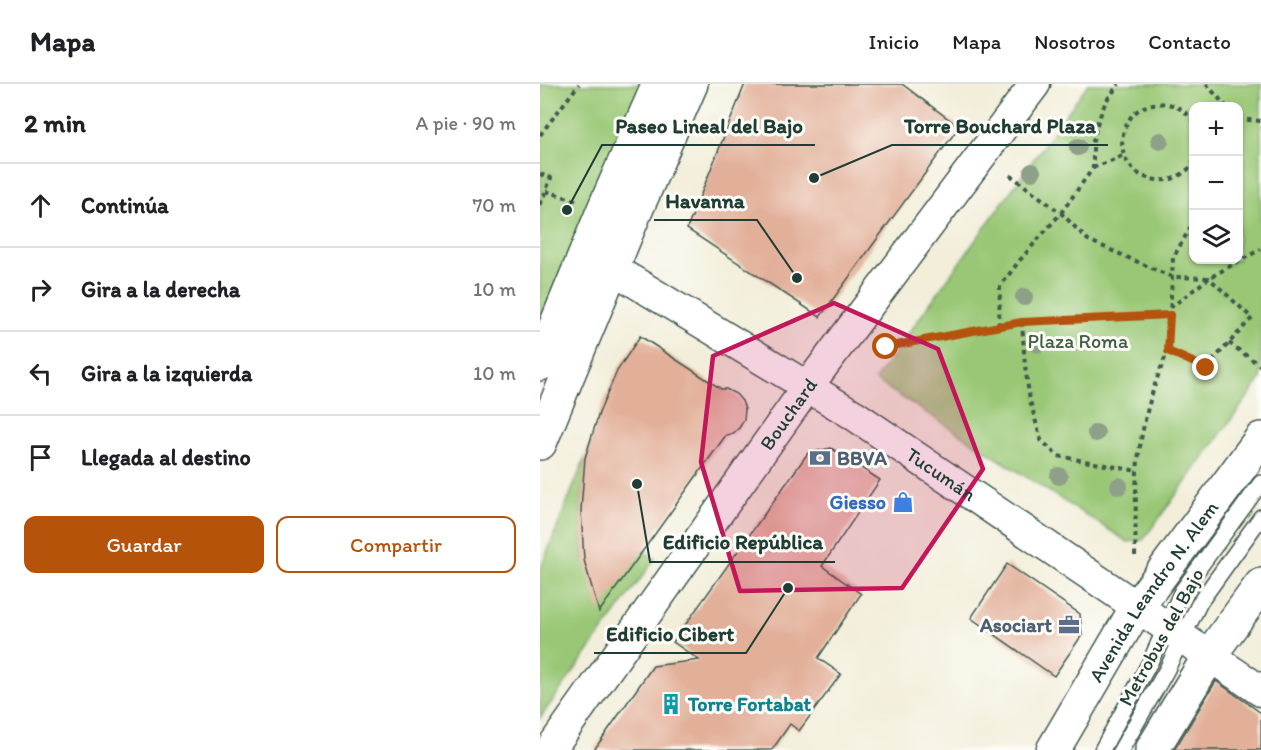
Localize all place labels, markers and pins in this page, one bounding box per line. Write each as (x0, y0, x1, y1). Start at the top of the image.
callout: Paseo Lineal del Bajo (602, 106, 815, 145)
callout: Torre Bouchard Plaza (892, 106, 1108, 145)
callout: Havanna (654, 181, 757, 220)
bank icon: BBVA (808, 446, 832, 470)
place label: BBVA (837, 446, 887, 470)
place label: Giesso (830, 490, 886, 514)
shop icon: Giesso (891, 490, 915, 514)
callout: Edificio República (650, 523, 835, 562)
place label: Asociart (979, 613, 1052, 637)
office icon: Asociart (1057, 613, 1081, 637)
callout: Edificio Cibert (594, 614, 746, 653)
building icon: Torre Fortabat (659, 692, 683, 716)
place label: Torre Fortabat (687, 692, 812, 716)

